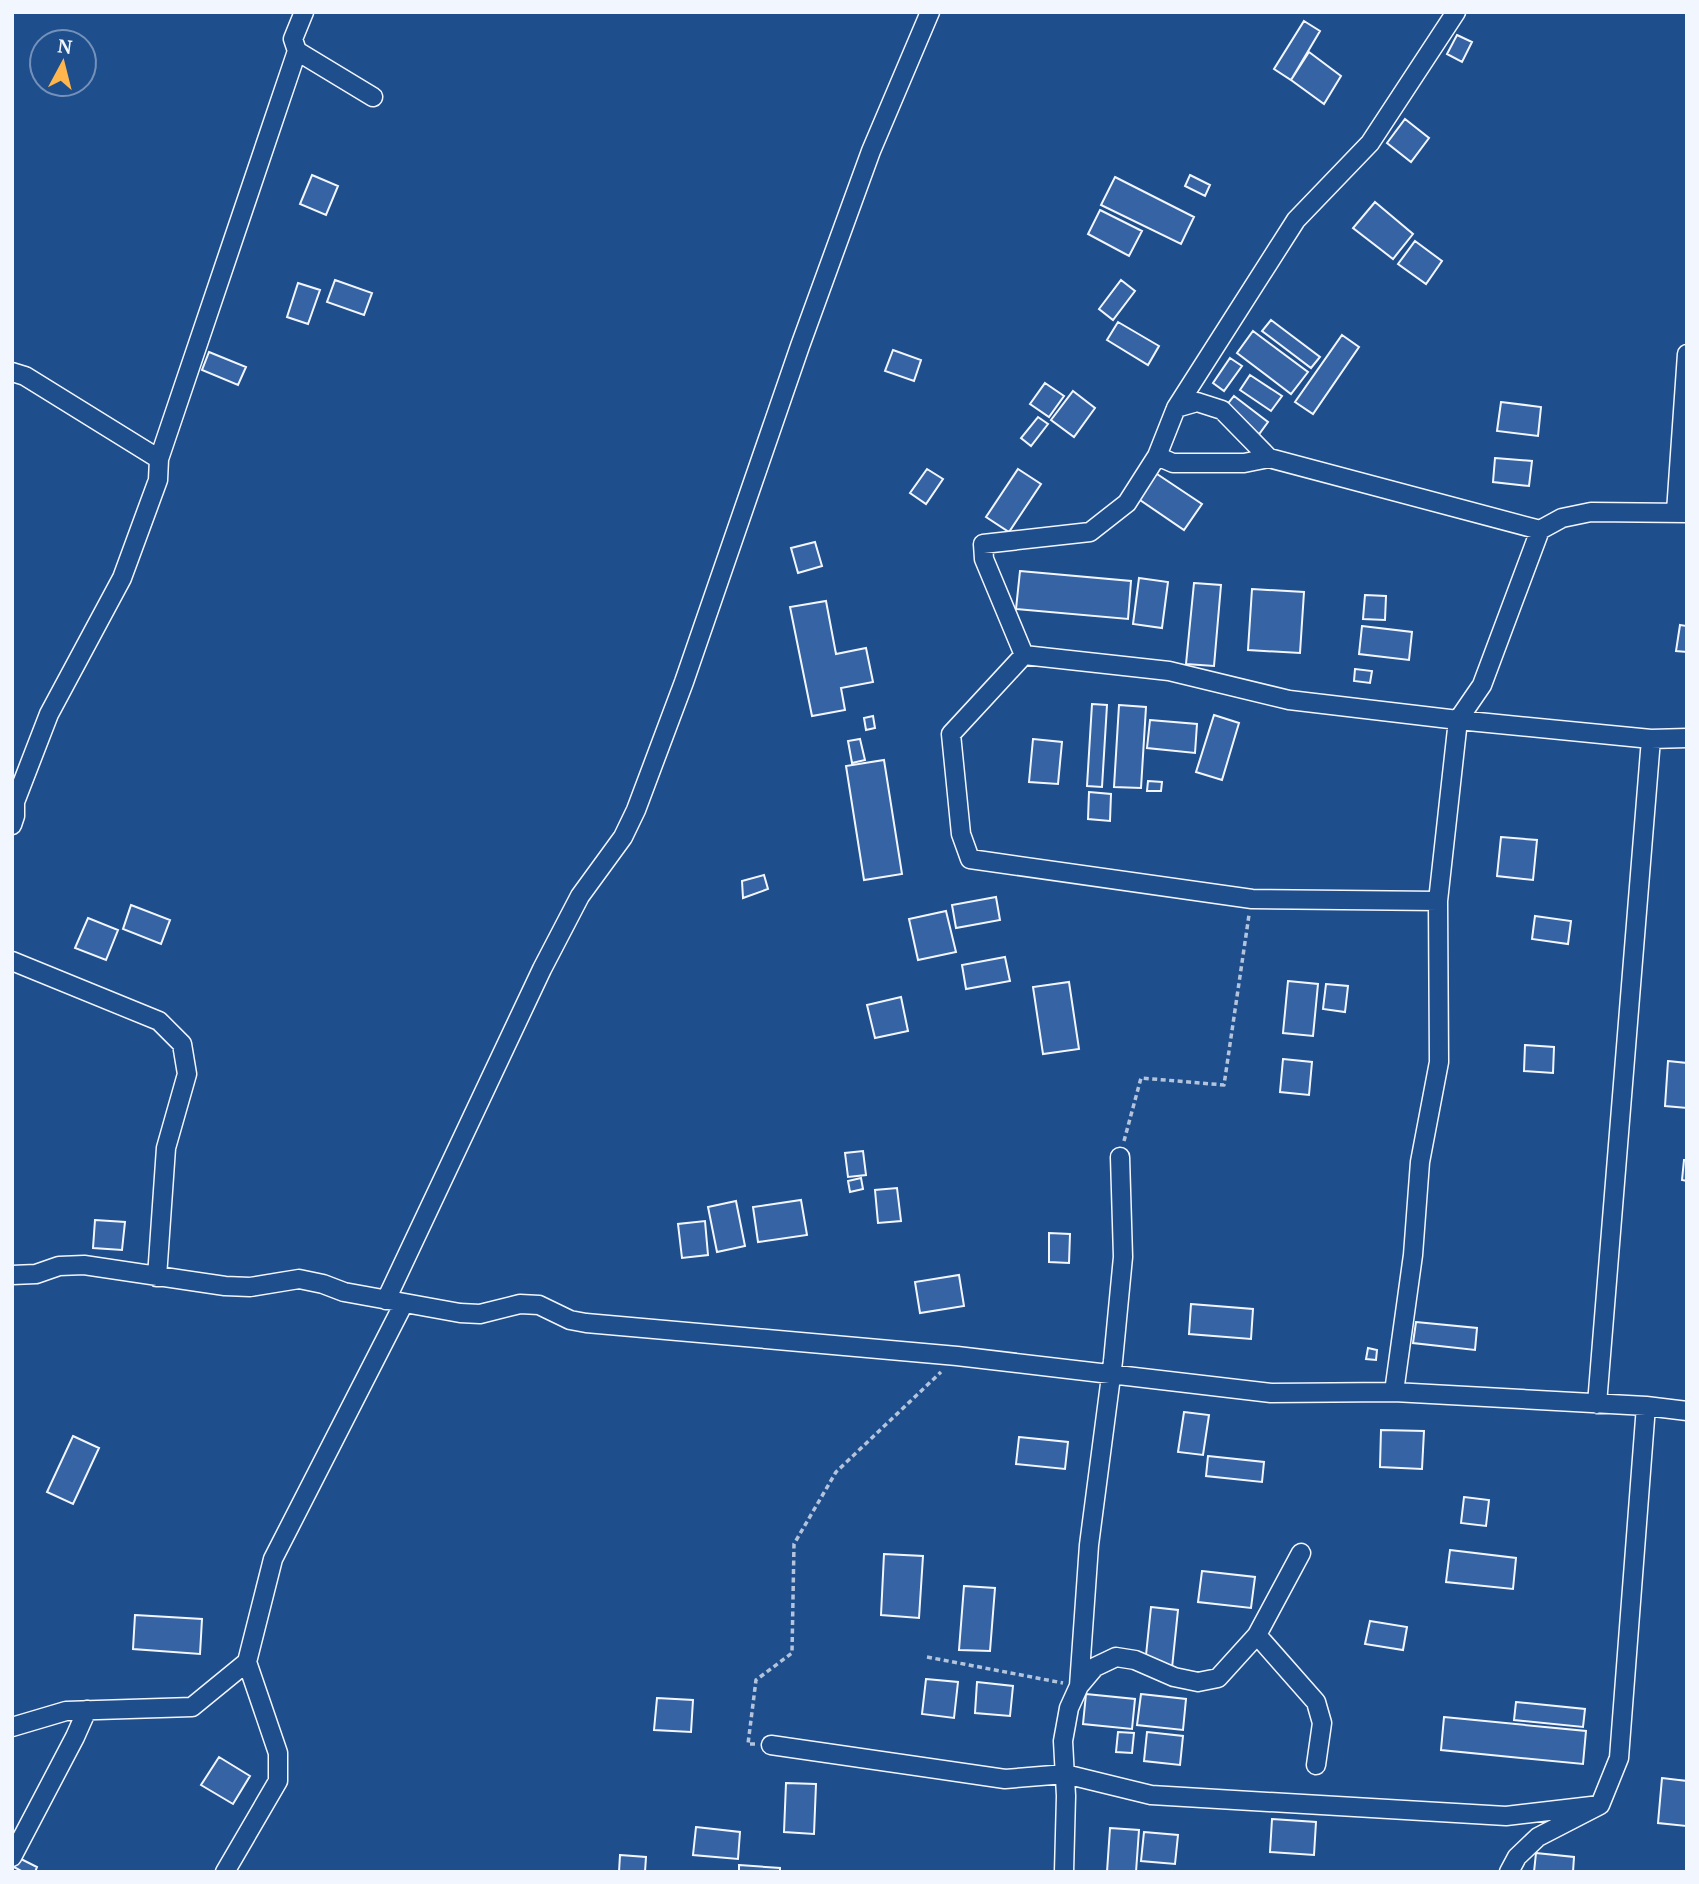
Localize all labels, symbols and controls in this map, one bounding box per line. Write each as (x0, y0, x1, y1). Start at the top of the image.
north arrow (28, 28, 98, 98)
text: N (56, 32, 74, 59)

